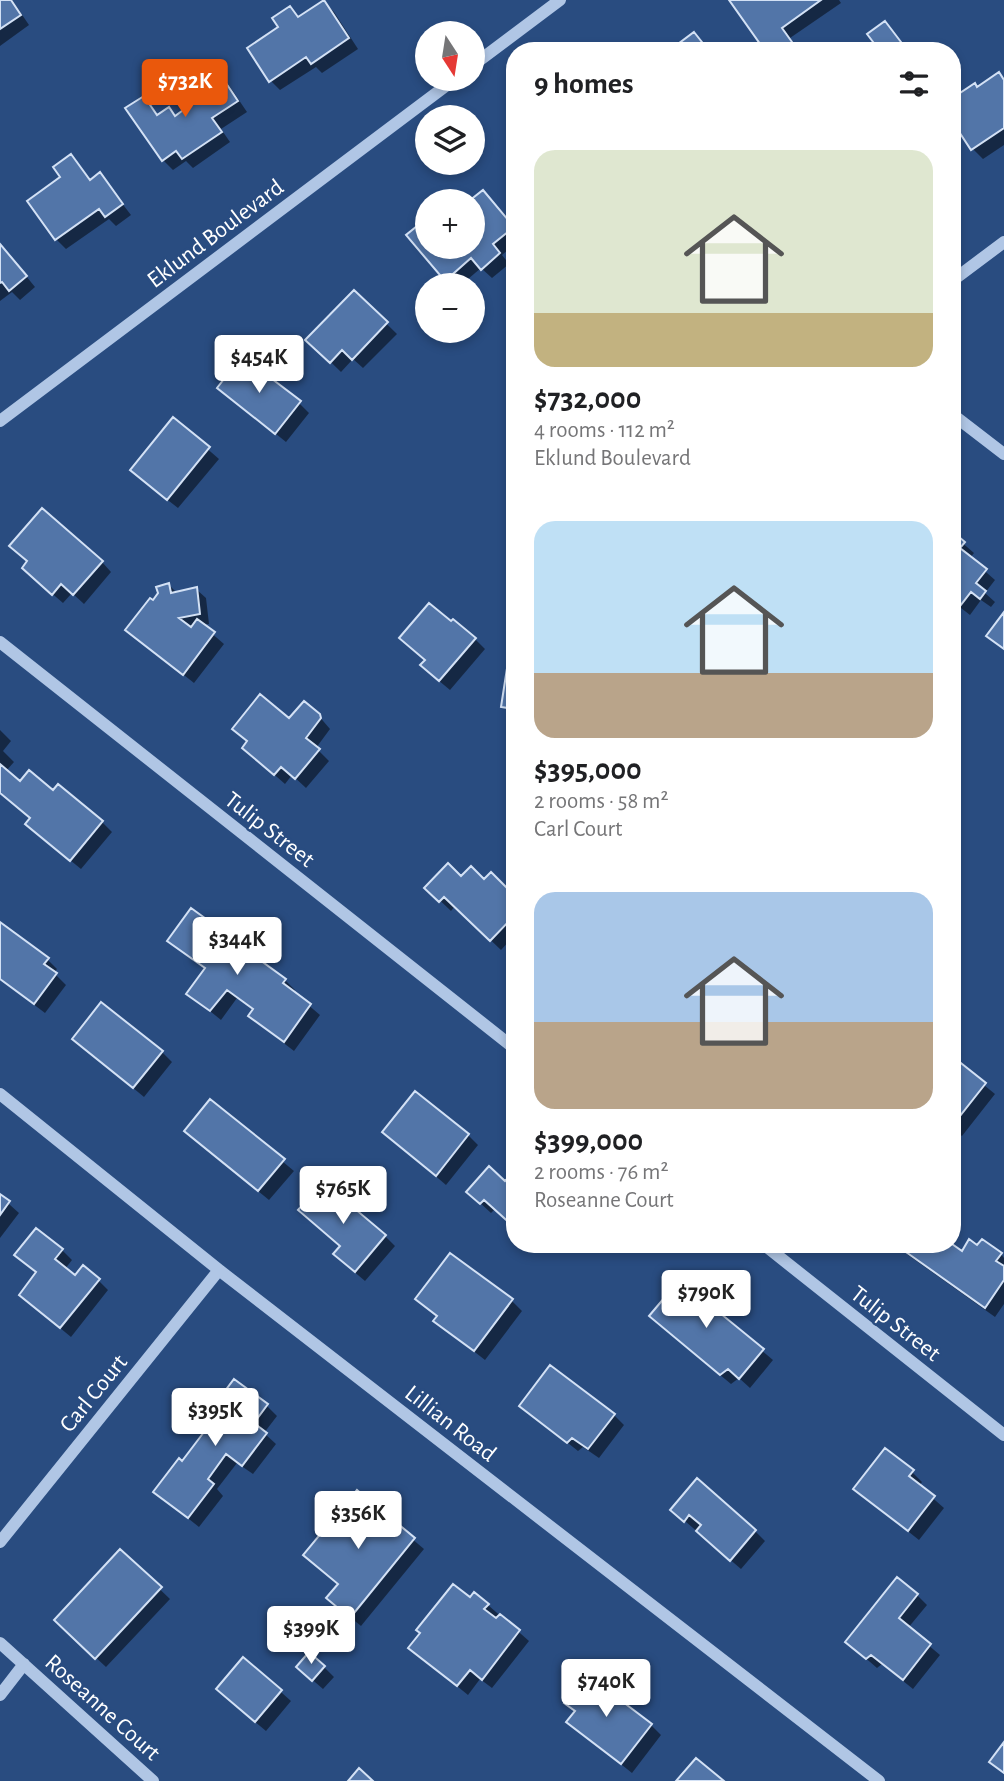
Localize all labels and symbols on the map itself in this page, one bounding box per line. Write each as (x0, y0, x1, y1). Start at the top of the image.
north arrow (415, 21, 485, 91)
pin: $732K (136, 60, 234, 119)
street label: Eklund Boulevard (143, 175, 288, 293)
pin: $454K (210, 336, 308, 395)
street label: Tulip Street (220, 788, 319, 872)
pin: $344K (188, 918, 286, 977)
pin: $765K (294, 1166, 392, 1226)
pin: $790K (657, 1270, 755, 1330)
street label: Tulip Street (846, 1282, 945, 1366)
street label: Carl Court (55, 1350, 132, 1437)
street label: Lillian Road (400, 1381, 500, 1467)
pin: $395K (166, 1388, 264, 1448)
pin: $356K (309, 1492, 407, 1551)
pin: $399K (262, 1606, 360, 1666)
street label: Roseanne Court (40, 1650, 165, 1766)
pin: $740K (557, 1660, 655, 1719)

